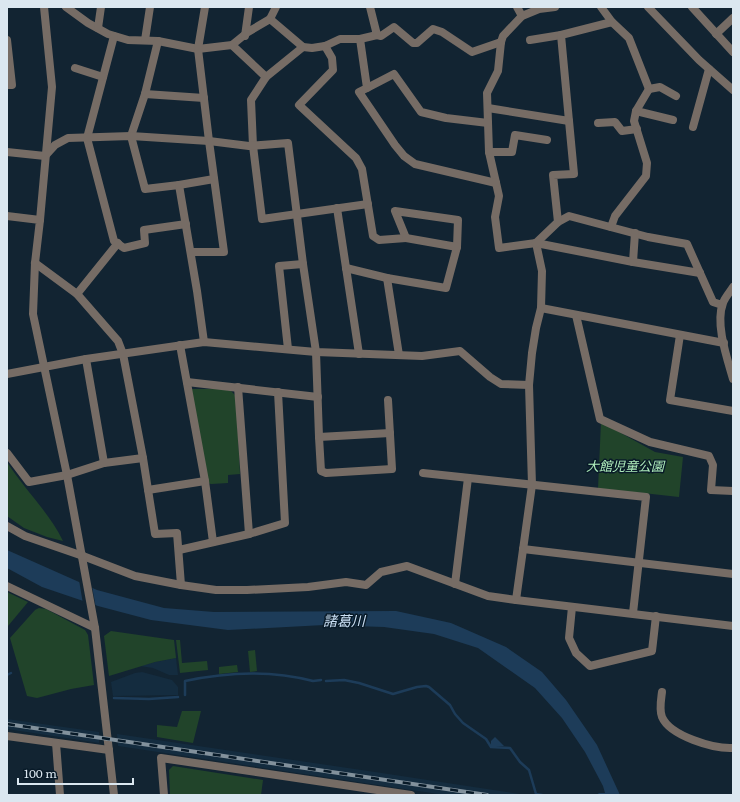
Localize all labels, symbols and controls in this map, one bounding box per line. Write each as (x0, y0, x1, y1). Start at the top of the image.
park label: 大館児童公園 (586, 456, 666, 475)
water label: 諸葛川 (323, 610, 367, 630)
scale bar (18, 760, 133, 786)
text: 100 m (24, 764, 57, 782)

